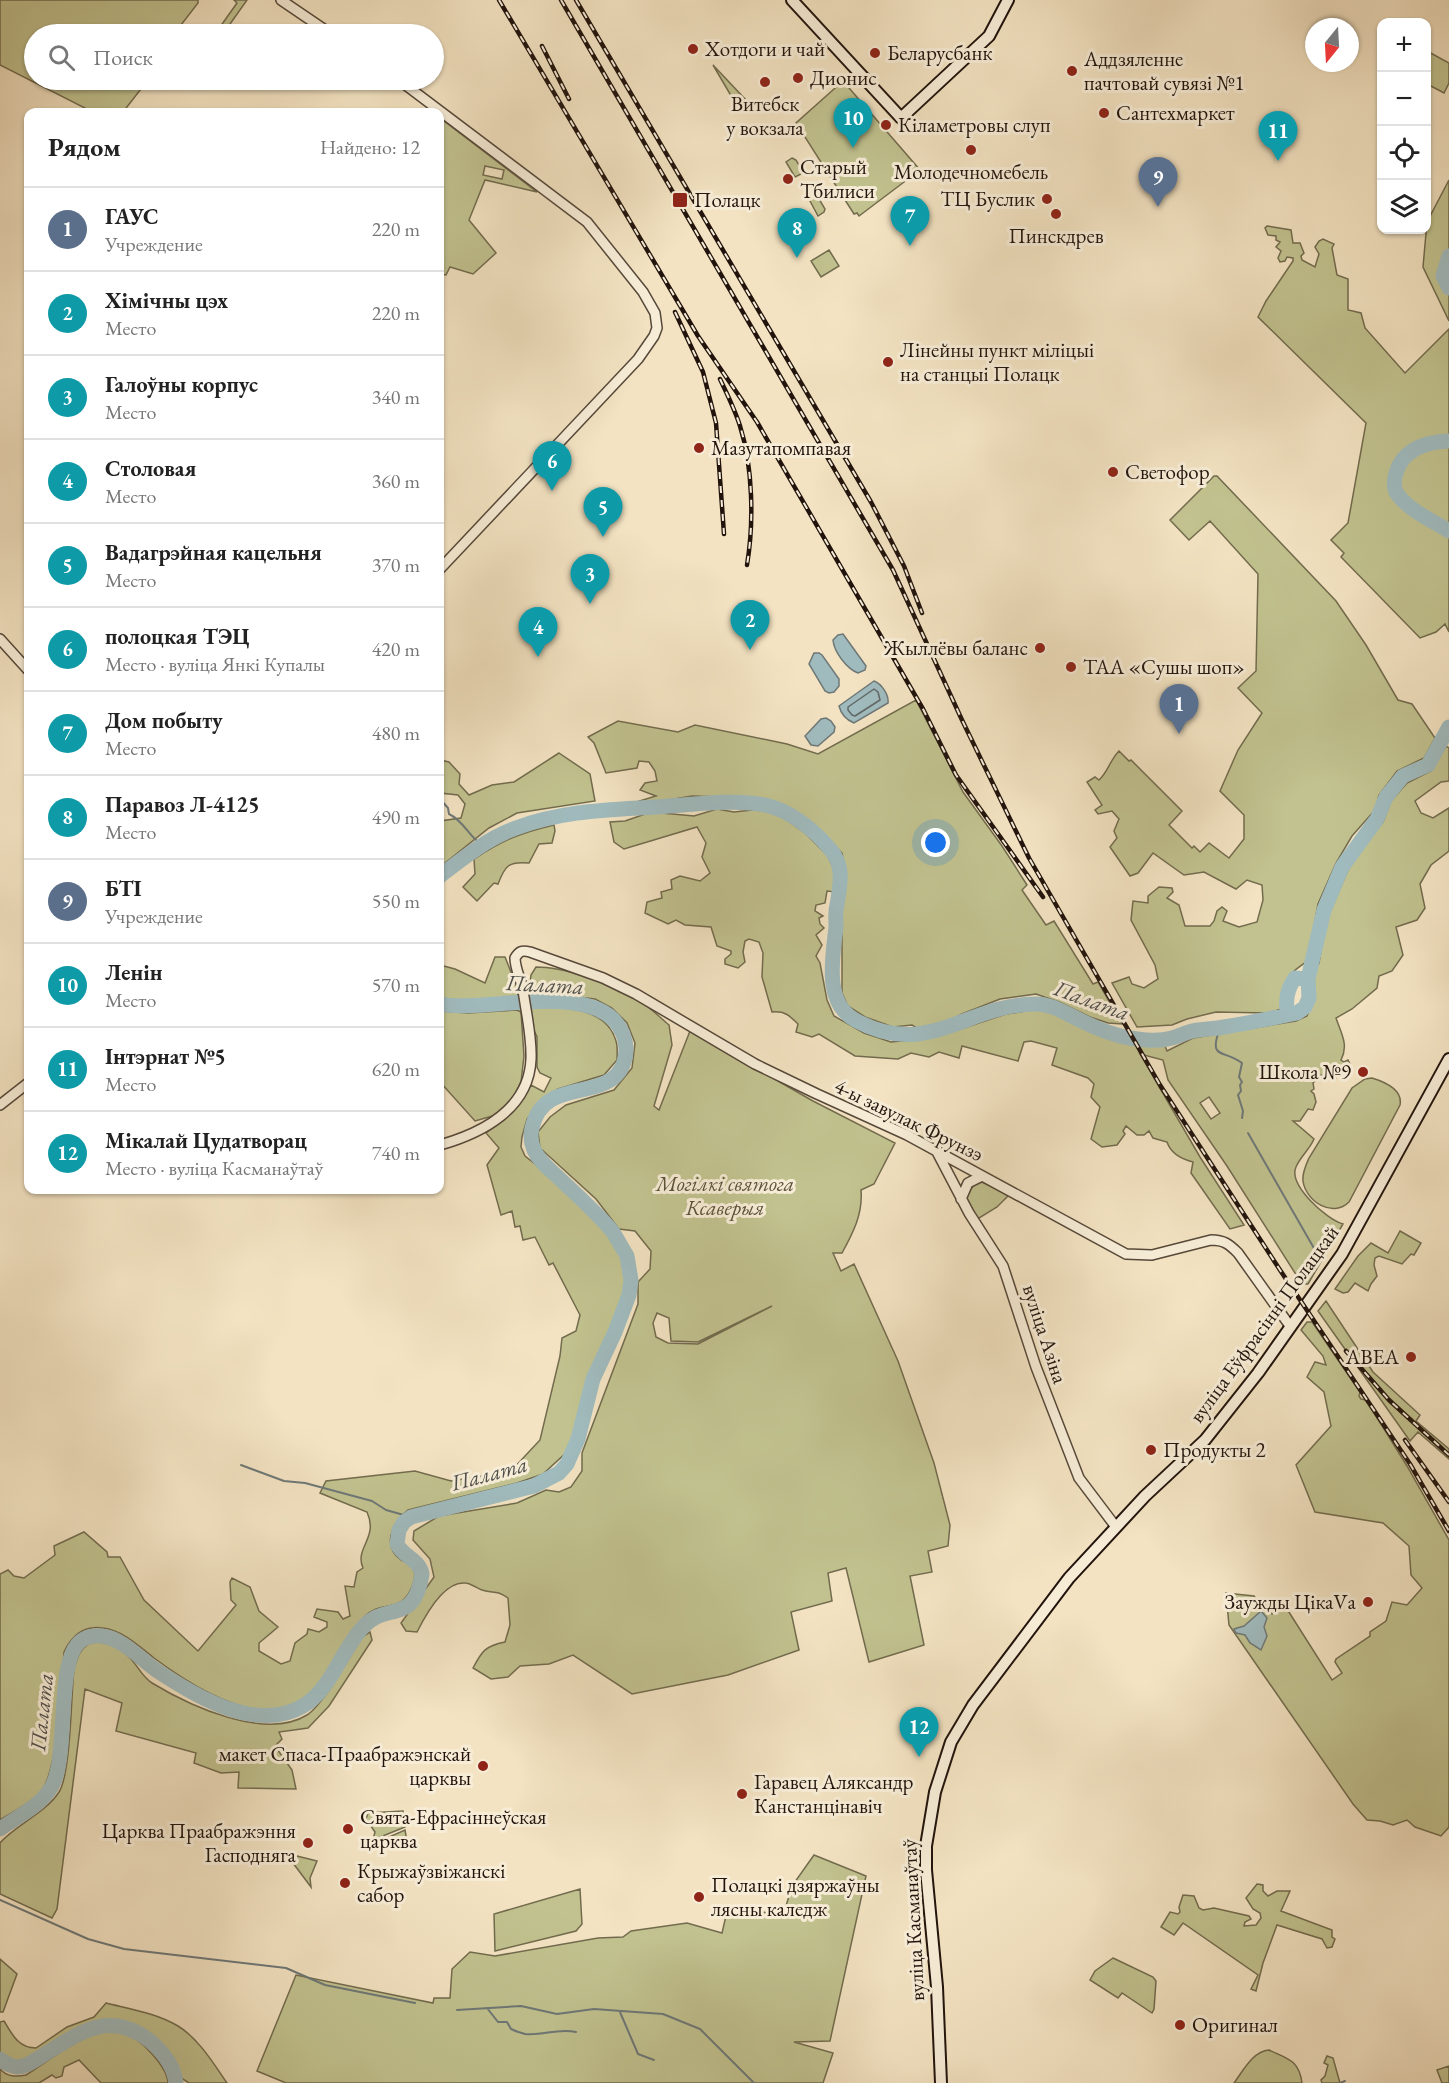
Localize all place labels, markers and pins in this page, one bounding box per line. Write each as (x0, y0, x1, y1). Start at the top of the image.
place label: Хотдоги и чай (704, 35, 825, 62)
place label: Беларусбанк (887, 39, 992, 66)
marker: Хотдоги и чай (686, 42, 700, 56)
place label: Аддзяленне пачтовай сувязі №1 (1083, 45, 1245, 96)
marker: Беларусбанк (868, 46, 882, 60)
place label: Дионис (810, 64, 877, 91)
marker: Аддзяленне пачтовай сувязі №1 (1065, 64, 1079, 78)
marker: Дионис (791, 71, 805, 85)
marker: Витебск у вокзала (758, 75, 772, 89)
place label: Витебск у вокзала (726, 90, 804, 141)
pin: 10 (834, 98, 872, 148)
place label: Сантехмаркет (1116, 99, 1235, 126)
marker: Сантехмаркет (1097, 106, 1111, 120)
place label: Кіламетровы слуп (898, 111, 1051, 138)
pin: 11 (1258, 112, 1298, 161)
marker: Кіламетровы слуп (879, 118, 893, 132)
marker: Молодечномебель (964, 143, 978, 157)
place label: Старый Тбилиси (800, 153, 875, 204)
place label: Молодечномебель (894, 158, 1048, 185)
pin: 9 (1138, 158, 1178, 207)
marker: Старый Тбилиси (781, 172, 795, 186)
place label: ТЦ Буслик (940, 185, 1035, 212)
place label: Полацк (694, 186, 761, 213)
marker: Полацк (671, 191, 689, 209)
marker: ТЦ Буслик (1040, 192, 1054, 206)
pin: 7 (890, 196, 930, 246)
marker: Пинскдрев (1049, 207, 1063, 221)
pin: 8 (778, 208, 816, 258)
place label: Пинскдрев (1008, 222, 1104, 249)
place label: Лінейны пункт міліцыі на станцыі Полацк (900, 336, 1094, 387)
marker: Лінейны пункт міліцыі на станцыі Полацк (881, 355, 895, 369)
place label: Мазутапомпавая (711, 434, 851, 461)
marker: Мазутапомпавая (692, 441, 706, 455)
pin: 6 (532, 442, 572, 491)
place label: Светофор (1125, 458, 1210, 485)
marker: Светофор (1106, 465, 1120, 479)
pin: 5 (584, 488, 622, 537)
pin: 3 (570, 554, 610, 604)
pin: 2 (730, 600, 770, 650)
pin: 4 (518, 608, 558, 657)
place label: Жыллёвы баланс (883, 634, 1028, 661)
marker: Жыллёвы баланс (1033, 641, 1047, 655)
place label: ТАА «Сушы шоп» (1083, 653, 1245, 680)
marker: ТАА «Сушы шоп» (1064, 660, 1078, 674)
pin: 1 (1160, 684, 1198, 734)
place label: Школа №9 (1259, 1058, 1351, 1085)
marker: Школа №9 (1356, 1065, 1370, 1079)
place label: АВЕА (1345, 1343, 1399, 1370)
marker: АВЕА (1404, 1350, 1418, 1364)
place label: Продукты 2 (1163, 1436, 1266, 1463)
marker: Продукты 2 (1144, 1443, 1158, 1457)
place label: Заужды ЦікаVа (1225, 1588, 1357, 1615)
marker: Заужды ЦікаVа (1361, 1595, 1375, 1609)
pin: 12 (900, 1708, 938, 1757)
place label: макет Спаса-Праабражэнскай царквы (218, 1740, 471, 1791)
marker: макет Спаса-Праабражэнскай царквы (476, 1759, 490, 1773)
place label: Гаравец Аляксандр Канстанцінавіч (754, 1768, 914, 1819)
marker: Гаравец Аляксандр Канстанцінавіч (735, 1787, 749, 1801)
place label: Свята-Ефрасіннеўская царква (360, 1803, 546, 1854)
place label: Царква Праабражэння Гасподняга (102, 1817, 297, 1868)
marker: Свята-Ефрасіннеўская царква (341, 1822, 355, 1836)
marker: Царква Праабражэння Гасподняга (301, 1836, 315, 1850)
place label: Крыжаўзвіжанскі сабор (357, 1857, 505, 1908)
place label: Полацкі дзяржаўны лясны каледж (711, 1871, 880, 1922)
marker: Крыжаўзвіжанскі сабор (338, 1876, 352, 1890)
marker: Полацкі дзяржаўны лясны каледж (692, 1890, 706, 1904)
place label: Оригинал (1192, 2011, 1278, 2038)
marker: Оригинал (1173, 2018, 1187, 2032)

